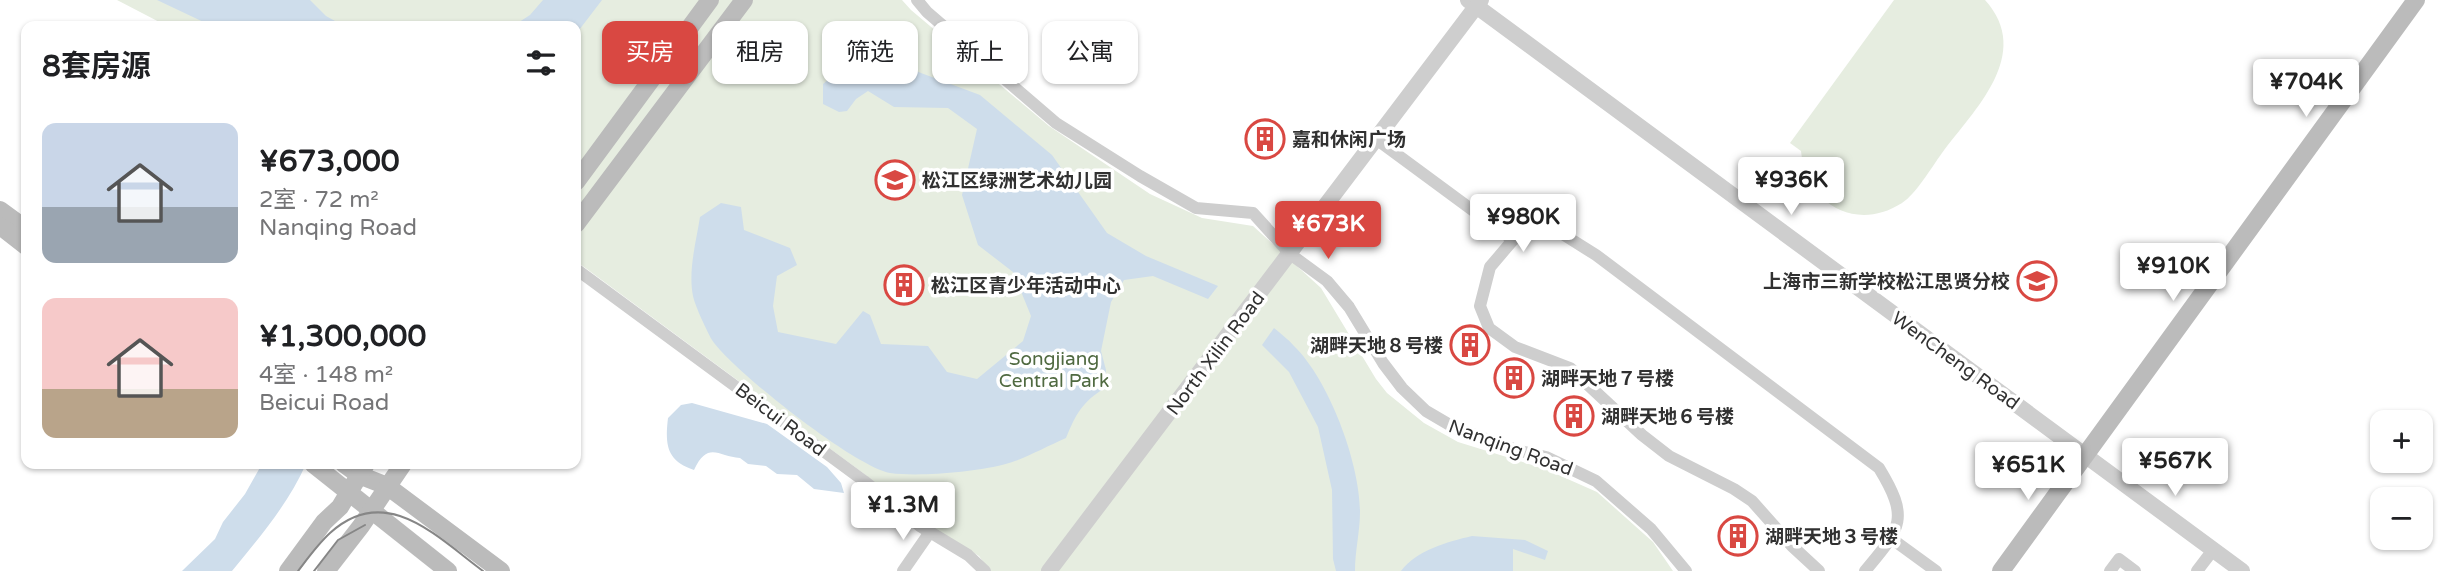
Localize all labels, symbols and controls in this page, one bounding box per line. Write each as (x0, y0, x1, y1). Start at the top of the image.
chip: 买房 (602, 21, 698, 84)
chip: 租房 (712, 21, 808, 84)
chip: 筛选 (822, 21, 918, 84)
chip: 新上 (932, 21, 1028, 84)
chip: 公寓 (1042, 21, 1138, 84)
icon: filters (522, 44, 560, 82)
text: 8套房源 (42, 48, 151, 85)
pin: ¥704K (2257, 60, 2355, 119)
text: ¥704K (2269, 68, 2343, 96)
building icon: 嘉和休闲广场 (1244, 118, 1286, 160)
place label: 嘉和休闲广场 (1292, 129, 1406, 151)
text: ¥673,000 (259, 143, 400, 180)
icon: home (98, 151, 182, 235)
pin: ¥936K (1742, 158, 1840, 217)
school or university icon: 松江区绿洲艺术幼儿园 (874, 159, 916, 201)
text: ¥936K (1754, 166, 1828, 194)
place label: 松江区绿洲艺术幼儿园 (922, 170, 1112, 192)
text: 2室 · 72 m² (259, 186, 379, 214)
pin: ¥980K (1474, 194, 1572, 254)
pin: ¥673K (1279, 202, 1377, 261)
text: ¥980K (1486, 203, 1560, 231)
text: ¥673K (1291, 210, 1365, 238)
text: Nanqing Road (259, 214, 417, 242)
pin: ¥910K (2124, 244, 2222, 303)
text: ¥910K (2136, 252, 2210, 280)
school or university icon: 上海市三新学校松江思贤分校 (2016, 260, 2058, 302)
building icon: 松江区青少年活动中心 (883, 264, 925, 306)
place label: 上海市三新学校松江思贤分校 (1763, 271, 2010, 293)
place label: 松江区青少年活动中心 (931, 275, 1121, 297)
street label: North Xilin Road (1162, 288, 1269, 420)
street label: WenCheng Road (1887, 307, 2023, 414)
text: ¥1,300,000 (259, 318, 426, 355)
building icon: 湖畔天地８号楼 (1449, 324, 1491, 366)
icon: home (98, 326, 182, 410)
place label: 湖畔天地８号楼 (1310, 335, 1443, 357)
park label: Songjiang Central Park (999, 348, 1109, 392)
building icon: 湖畔天地７号楼 (1493, 357, 1535, 399)
text: 4室 · 148 m² (259, 361, 393, 389)
place label: 湖畔天地７号楼 (1541, 368, 1674, 390)
street label: Beicui Road (731, 379, 830, 461)
text: Beicui Road (259, 389, 389, 417)
building icon: 湖畔天地６号楼 (1553, 395, 1595, 437)
place label: 湖畔天地６号楼 (1601, 406, 1734, 428)
map controls (2370, 410, 2433, 550)
button: + (2370, 410, 2433, 473)
street label: Nanqing Road (1446, 415, 1576, 481)
pin: ¥567K (2126, 438, 2224, 498)
pin: ¥651K (1979, 442, 2077, 502)
text: ¥567K (2138, 447, 2212, 475)
text: ¥651K (1991, 451, 2065, 479)
pin: ¥1.3M (854, 482, 952, 542)
button: − (2370, 487, 2433, 550)
text: ¥1.3M (867, 491, 939, 519)
building icon: 湖畔天地３号楼 (1717, 515, 1759, 557)
place label: 湖畔天地３号楼 (1765, 526, 1898, 548)

